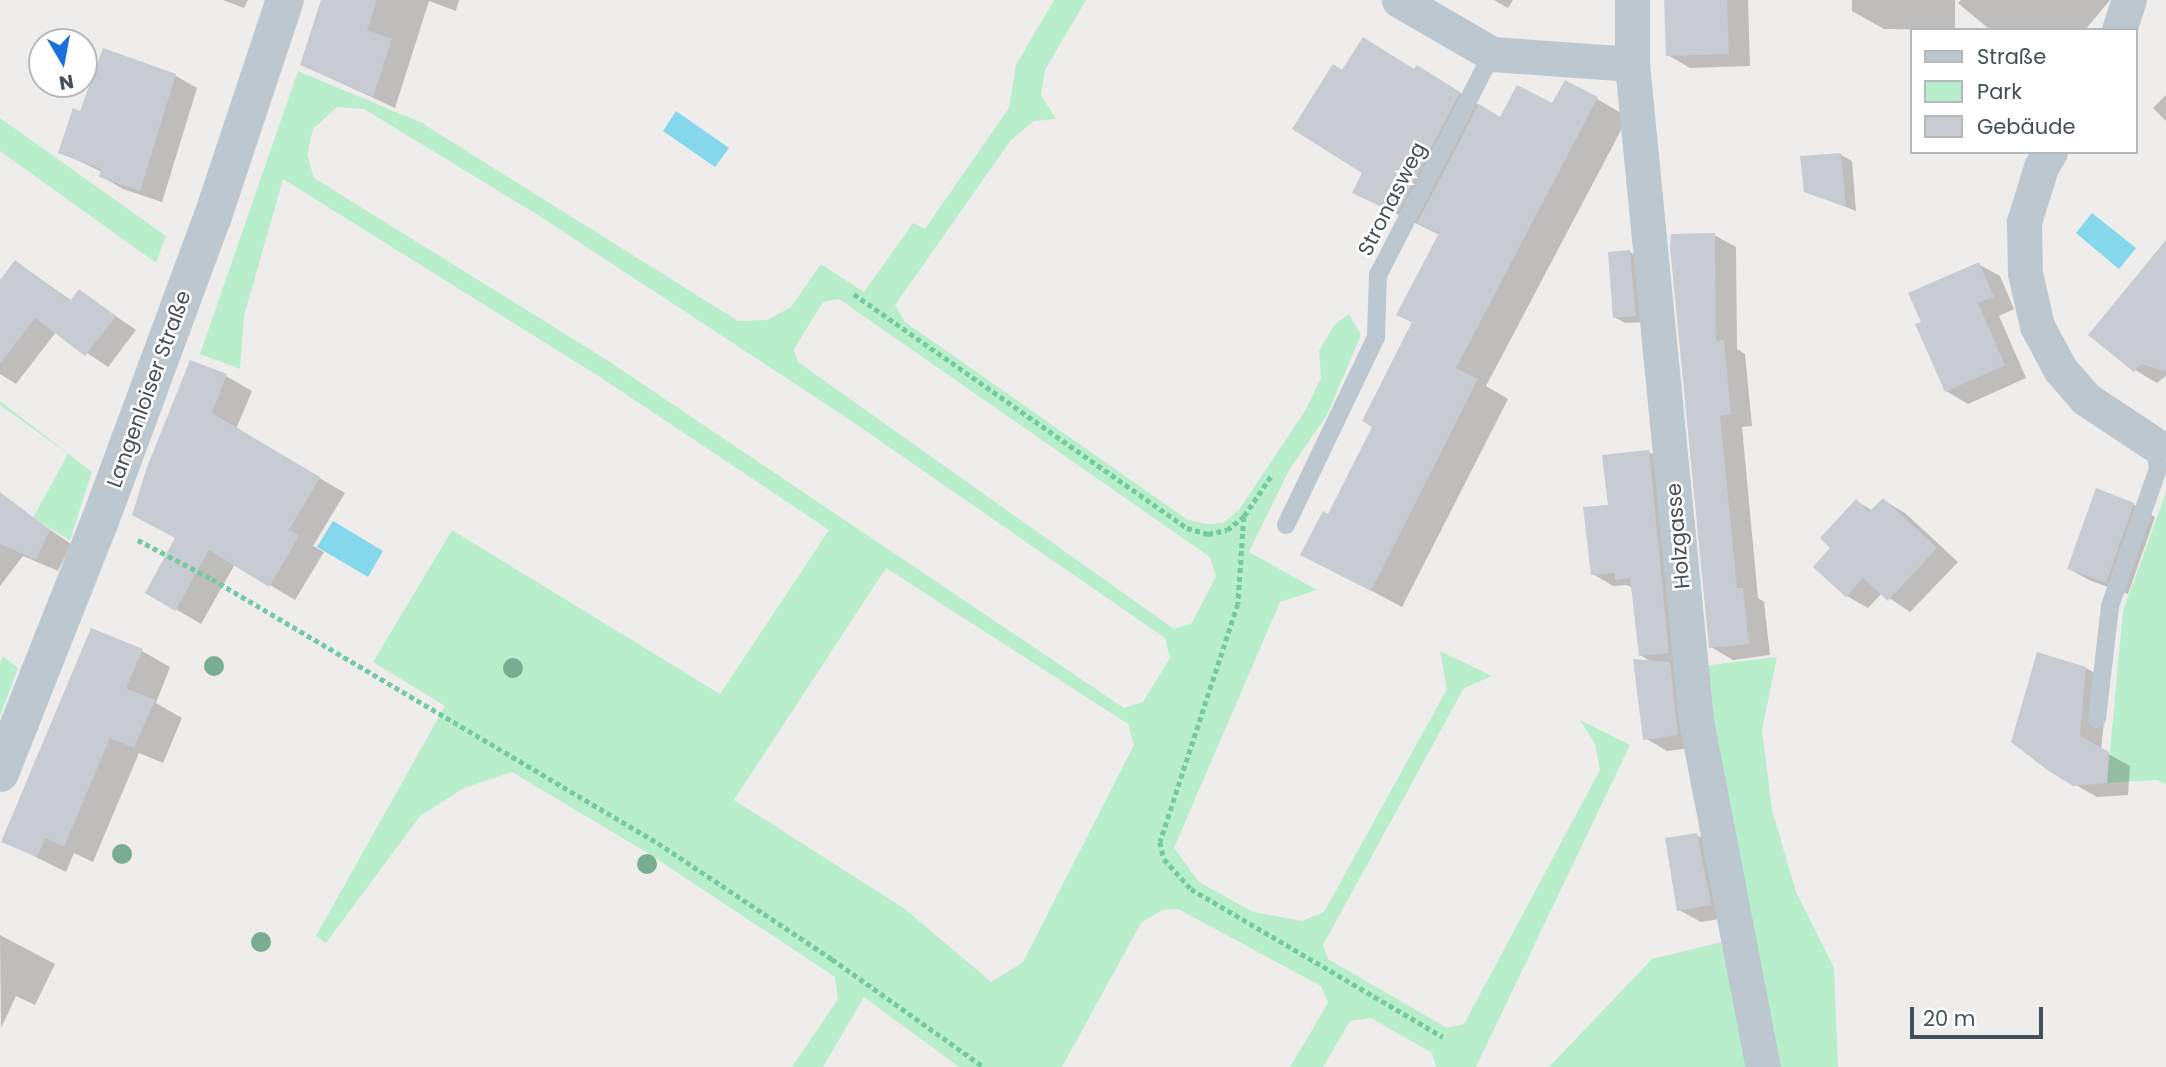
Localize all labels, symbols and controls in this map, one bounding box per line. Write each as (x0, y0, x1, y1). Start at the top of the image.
north arrow (28, 28, 98, 98)
legend (1910, 28, 2138, 154)
text: Straße (1977, 42, 2046, 71)
text: N (57, 68, 76, 97)
text: Park (1977, 77, 2022, 106)
text: Gebäude (1977, 112, 2075, 141)
street label: Stronasweg (1353, 138, 1431, 260)
street label: Langenloiser Straße (102, 287, 196, 491)
street label: Holzgasse (1661, 482, 1695, 590)
scale bar (1914, 993, 2047, 1038)
text: 20 m (1923, 1004, 1976, 1033)

